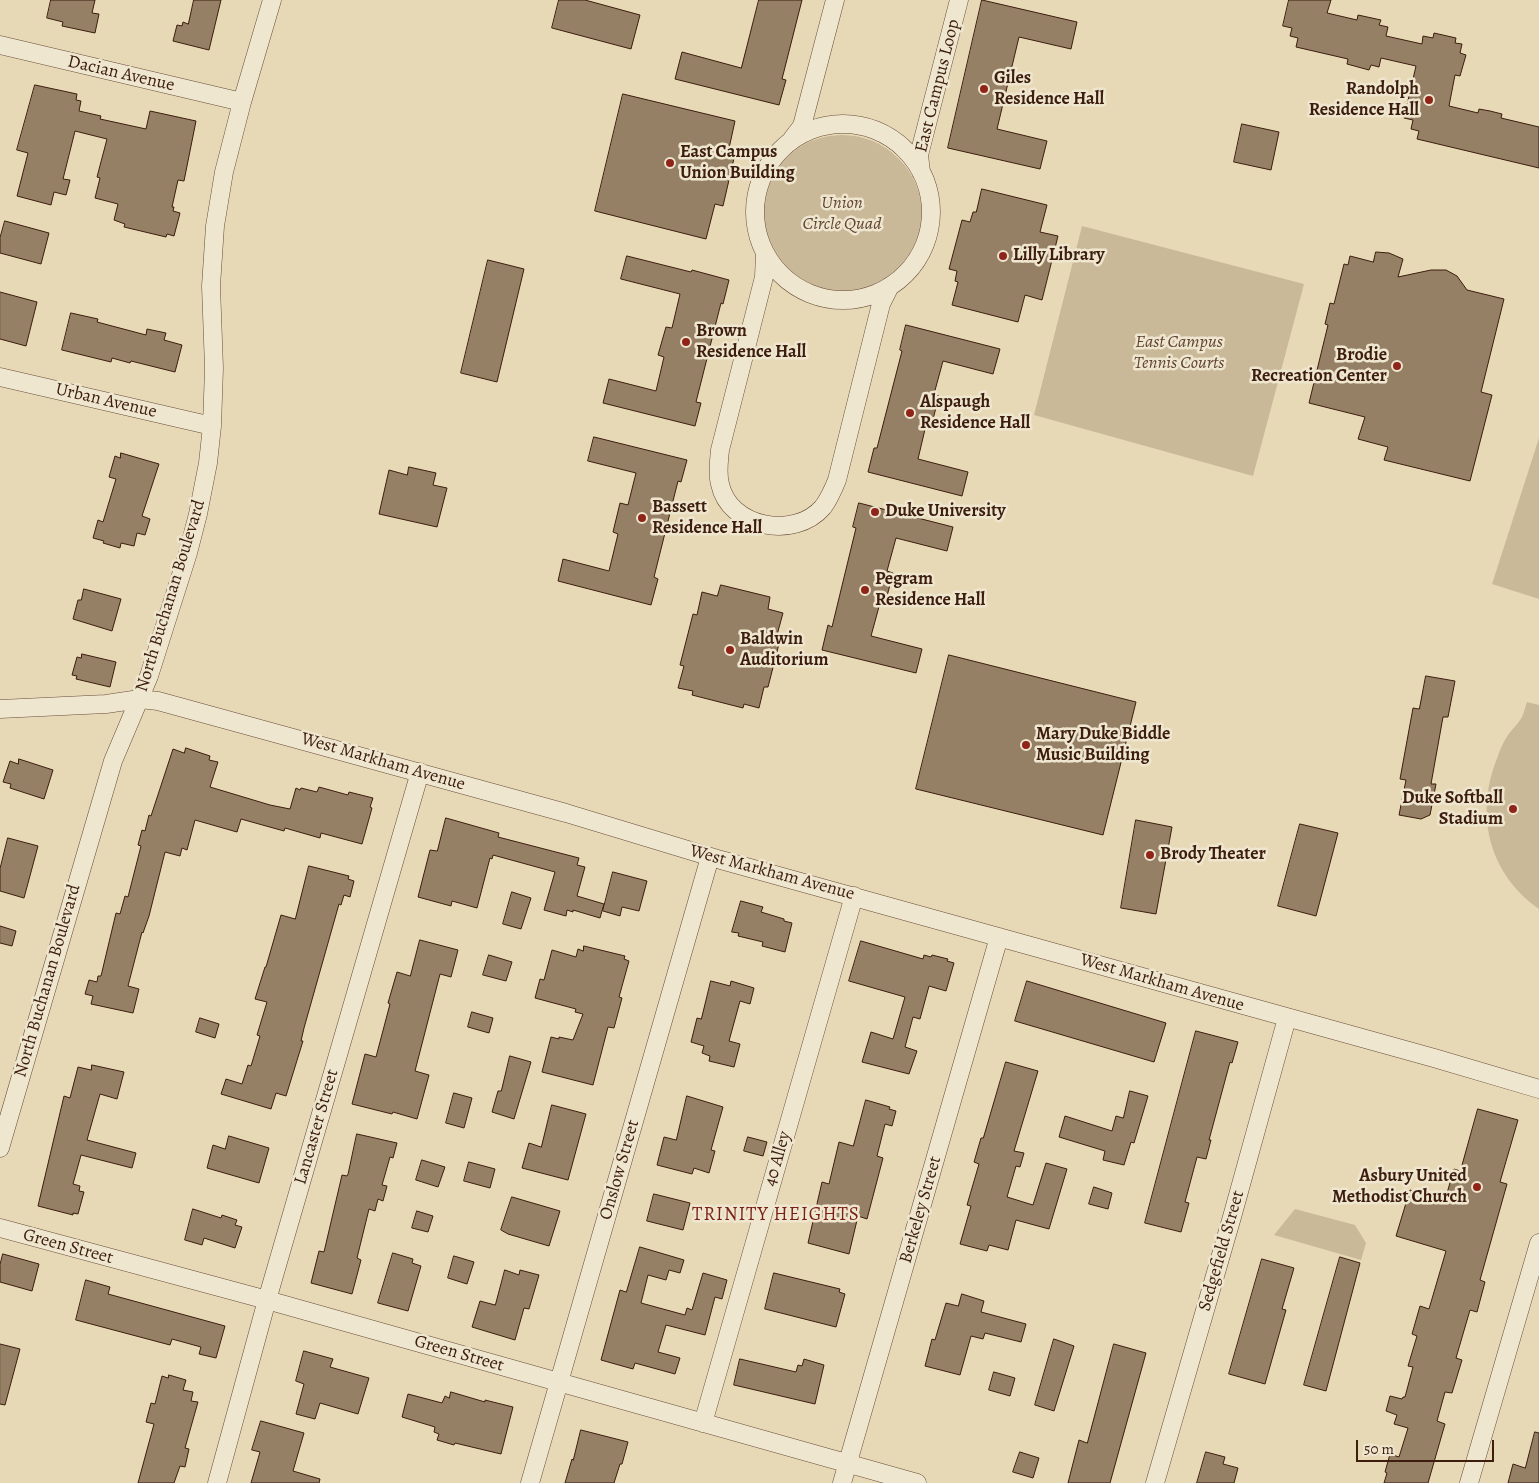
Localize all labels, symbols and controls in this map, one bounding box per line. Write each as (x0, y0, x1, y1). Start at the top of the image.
street label: East Campus Loop (911, 17, 965, 155)
street label: Dacian Avenue (65, 51, 177, 97)
place label: Giles Residence Hall (994, 68, 1104, 110)
place label: Randolph Residence Hall (1309, 79, 1419, 122)
marker: Giles Residence Hall (978, 83, 990, 95)
marker: Randolph Residence Hall (1423, 94, 1435, 106)
place label: East Campus Union Building (680, 142, 795, 184)
marker: East Campus Union Building (664, 157, 676, 169)
park label: Union Circle Quad (803, 193, 881, 235)
place label: Lilly Library (1013, 245, 1105, 267)
marker: Lilly Library (997, 250, 1009, 262)
place label: Brown Residence Hall (696, 321, 806, 364)
park label: East Campus Tennis Courts (1134, 332, 1224, 374)
marker: Brown Residence Hall (680, 336, 692, 348)
place label: Brodie Recreation Center (1251, 345, 1387, 388)
marker: Brodie Recreation Center (1391, 360, 1403, 372)
street label: Urban Avenue (53, 379, 159, 423)
place label: Alspaugh Residence Hall (920, 392, 1030, 434)
marker: Alspaugh Residence Hall (904, 407, 916, 419)
street label: North Buchanan Boulevard (131, 497, 211, 695)
place label: Bassett Residence Hall (652, 497, 762, 540)
place label: Duke University (885, 501, 1005, 523)
marker: Duke University (869, 506, 881, 518)
marker: Bassett Residence Hall (636, 512, 648, 524)
place label: Pegram Residence Hall (875, 569, 985, 612)
marker: Pegram Residence Hall (859, 584, 871, 596)
place label: Baldwin Auditorium (740, 629, 828, 672)
marker: Baldwin Auditorium (724, 644, 736, 656)
place label: Mary Duke Biddle Music Building (1036, 724, 1170, 766)
street label: West Markham Avenue (298, 728, 468, 796)
marker: Mary Duke Biddle Music Building (1020, 739, 1032, 751)
place label: Duke Softball Stadium (1402, 788, 1503, 831)
marker: Duke Softball Stadium (1507, 803, 1519, 815)
street label: West Markham Avenue (687, 841, 857, 905)
place label: Brody Theater (1160, 844, 1266, 866)
marker: Brody Theater (1144, 849, 1156, 861)
street label: North Buchanan Boulevard (10, 882, 86, 1080)
street label: West Markham Avenue (1077, 949, 1247, 1017)
street label: Lancaster Street (290, 1067, 344, 1187)
street label: Onslow Street (595, 1117, 645, 1223)
street label: 40 Alley (760, 1129, 796, 1189)
street label: Berkeley Street (895, 1154, 947, 1266)
place label: Asbury United Methodist Church (1332, 1166, 1467, 1208)
marker: Asbury United Methodist Church (1471, 1181, 1483, 1193)
street label: Sedgefield Street (1194, 1188, 1250, 1314)
district label: TRINITY HEIGHTS (690, 1204, 862, 1226)
street label: Green Street (21, 1225, 115, 1269)
street label: Green Street (412, 1331, 506, 1377)
scale bar (1359, 1430, 1496, 1462)
text: 50 m (1364, 1439, 1394, 1459)

